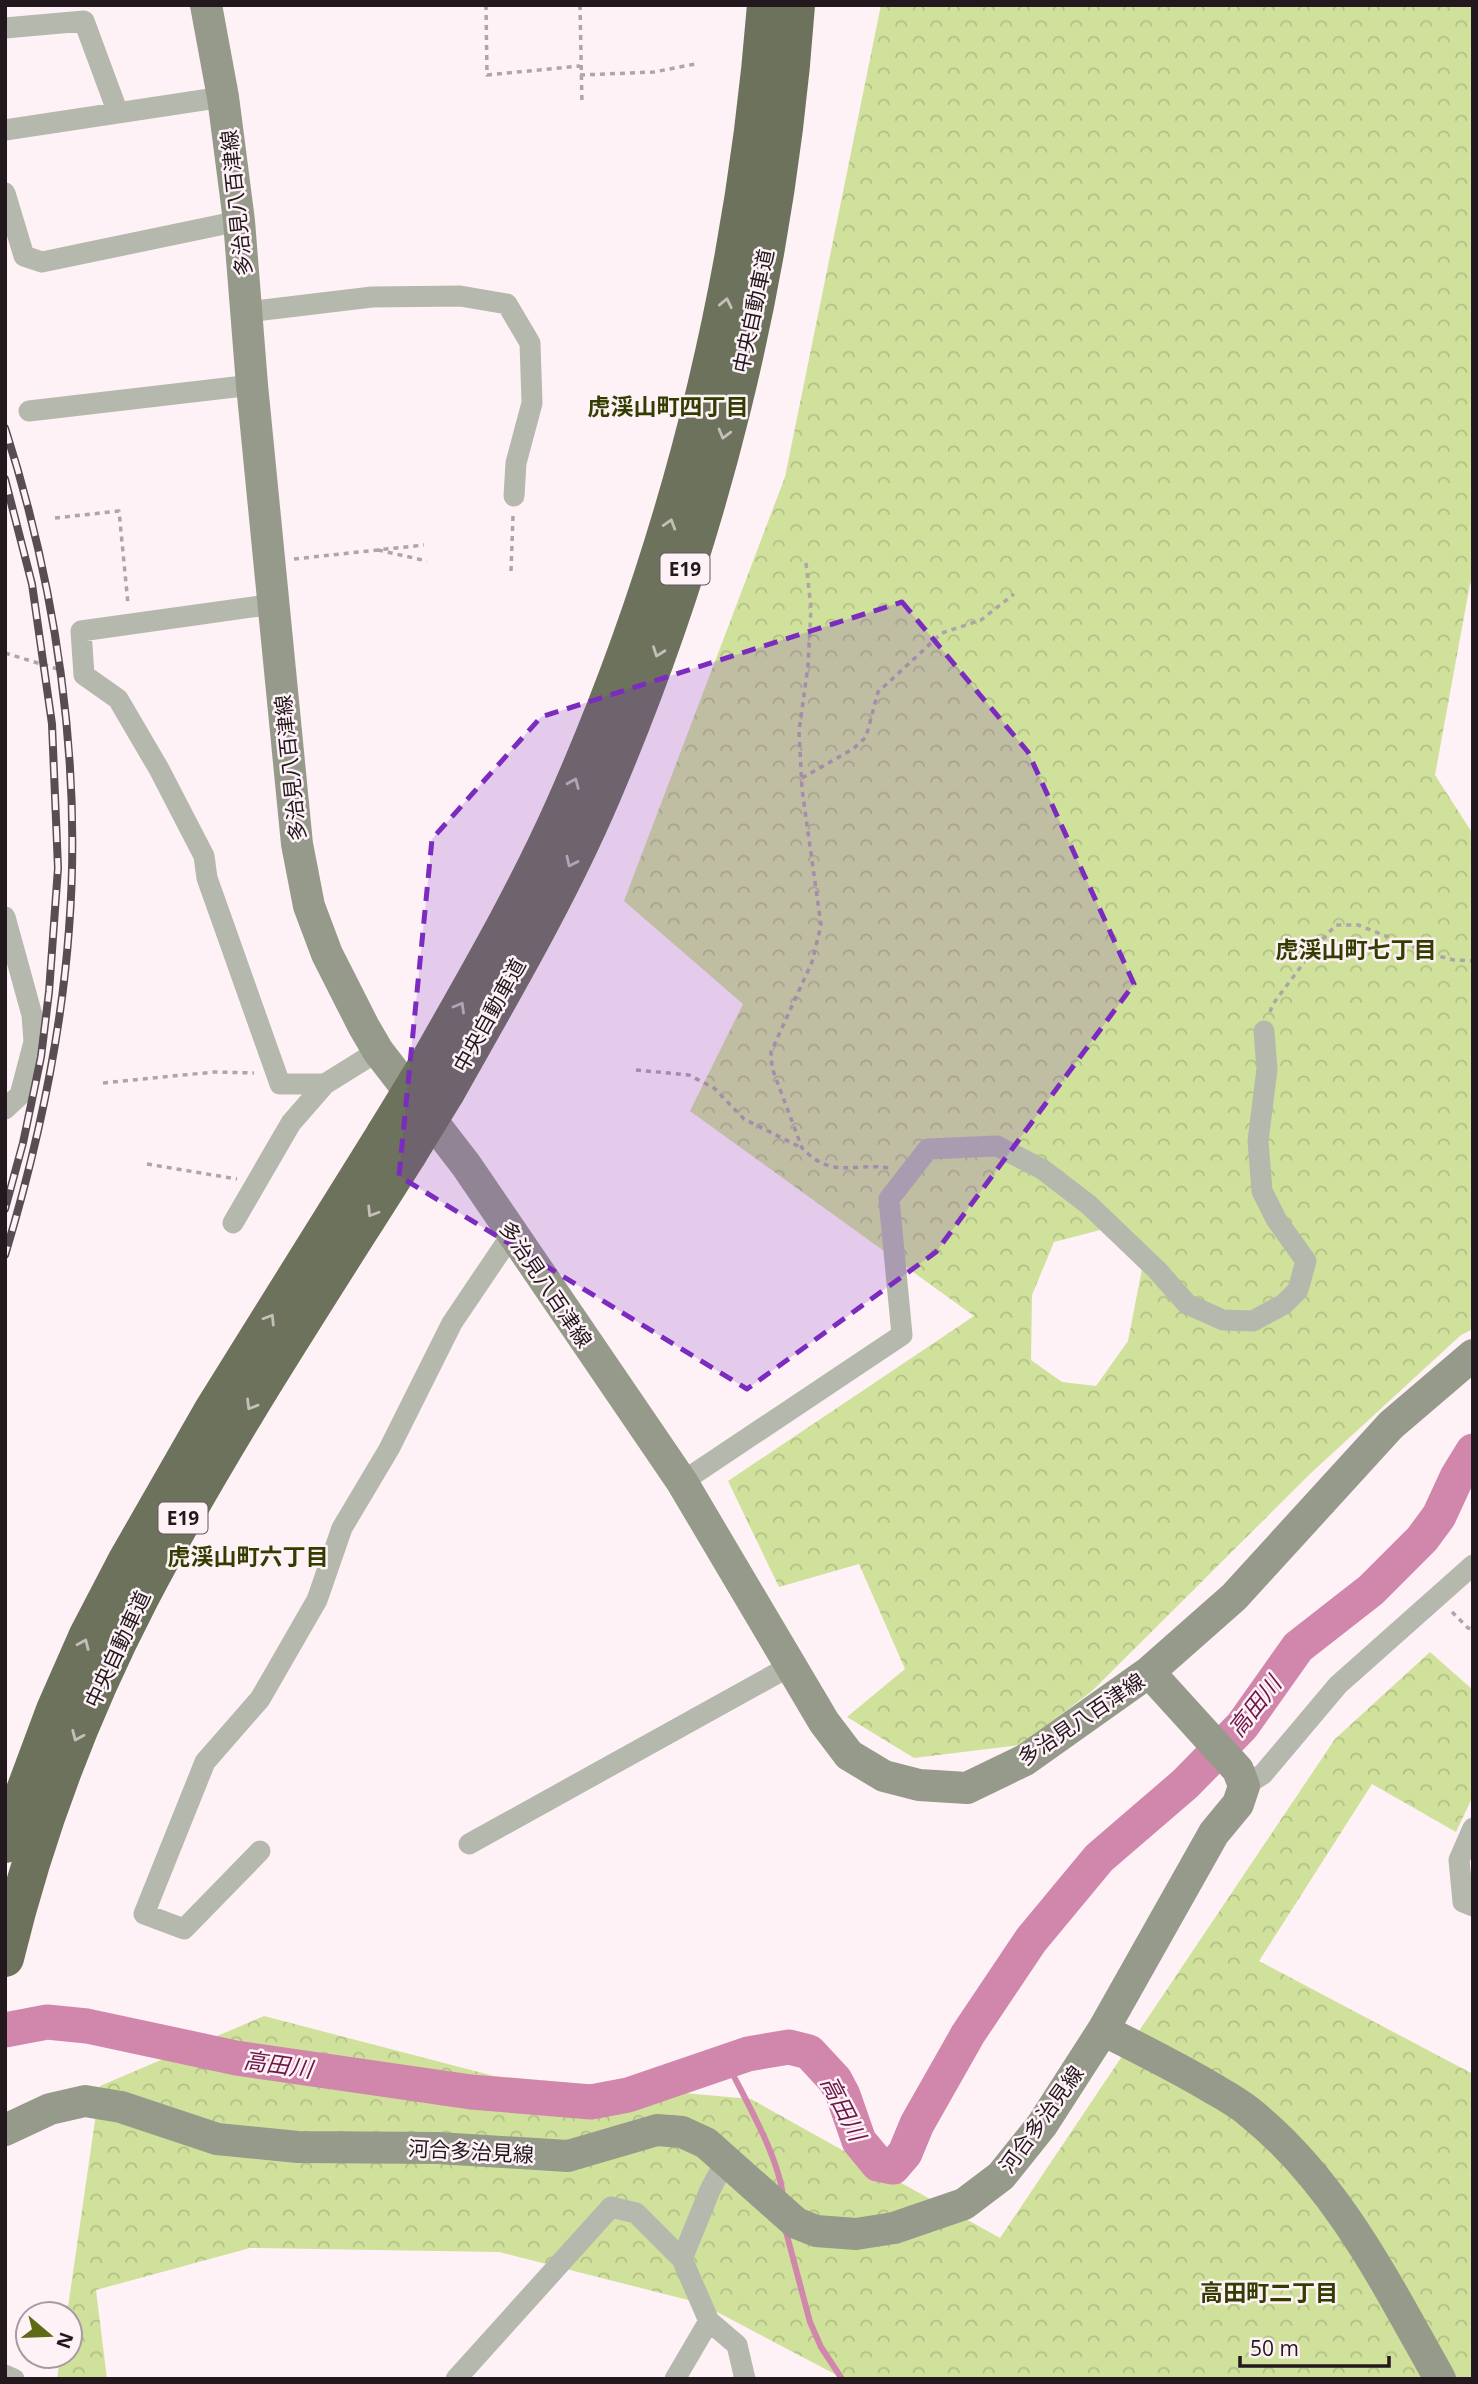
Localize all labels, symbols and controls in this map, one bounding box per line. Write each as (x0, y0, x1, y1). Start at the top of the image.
street label: 多治見八百津線 (214, 128, 258, 278)
street label: 中央自動車道 (726, 246, 780, 376)
one-way arrow (717, 297, 732, 309)
district label: 虎渓山町四丁目 (588, 390, 749, 422)
one-way arrow (718, 428, 732, 440)
one-way arrow (661, 518, 676, 530)
road number: E19 (660, 554, 710, 584)
one-way arrow (652, 645, 666, 657)
street label: 多治見八百津線 (268, 693, 312, 843)
one-way arrow (566, 778, 580, 790)
one-way arrow (565, 855, 579, 867)
district label: 虎渓山町七丁目 (1276, 933, 1437, 965)
street label: 中央自動車道 (446, 953, 532, 1077)
one-way arrow (452, 1002, 465, 1015)
one-way arrow (367, 1204, 380, 1217)
street label: 多治見八百津線 (493, 1215, 599, 1353)
one-way arrow (261, 1313, 274, 1326)
one-way arrow (247, 1397, 260, 1410)
road number: E19 (158, 1502, 208, 1534)
district label: 虎渓山町六丁目 (168, 1540, 329, 1572)
street label: 中央自動車道 (78, 1586, 156, 1712)
one-way arrow (76, 1638, 90, 1651)
street label: 多治見八百津線 (1012, 1666, 1150, 1772)
water label: 高田川 (1220, 1667, 1290, 1743)
one-way arrow (71, 1728, 85, 1741)
water label: 高田川 (242, 2043, 317, 2085)
street label: 河合多治見線 (993, 2060, 1089, 2178)
water label: 高田川 (814, 2070, 875, 2149)
street label: 河合多治見線 (407, 2134, 535, 2168)
district label: 高田町二丁目 (1200, 2276, 1338, 2308)
north arrow (14, 2300, 84, 2370)
scale bar (1240, 2324, 1389, 2368)
text: N (50, 2329, 80, 2352)
text: 50 m (1250, 2334, 1299, 2362)

